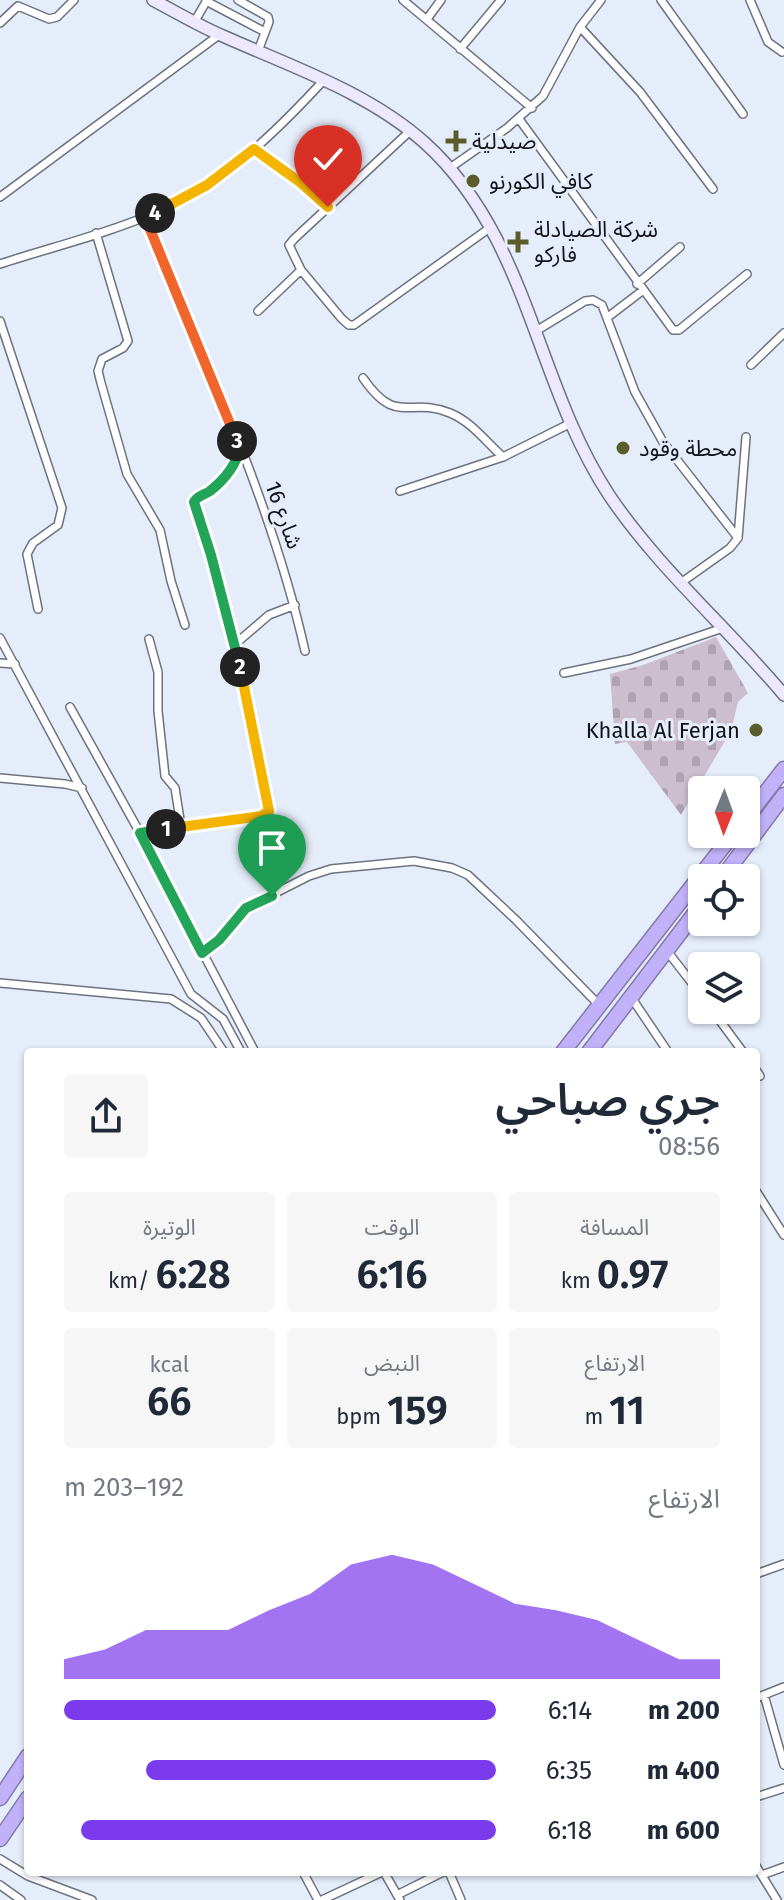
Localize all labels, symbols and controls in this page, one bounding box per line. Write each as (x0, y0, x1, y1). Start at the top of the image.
pin (294, 125, 362, 207)
place label: صيدلية (472, 128, 536, 155)
marker: صيدلية (447, 132, 465, 150)
icon: check (306, 137, 350, 181)
place label: كافي الكورنو (489, 168, 593, 198)
marker: كافي الكورنو (464, 172, 482, 190)
pin: 4 (135, 193, 175, 233)
text: 4 (149, 199, 161, 226)
place label: شركة الصيادلة فاركو (534, 216, 658, 268)
marker: شركة الصيادلة فاركو (509, 233, 527, 251)
pin: 3 (217, 421, 257, 461)
text: 3 (231, 427, 243, 454)
place label: محطة وقود (639, 435, 737, 462)
marker: محطة وقود (614, 439, 632, 457)
street label: شارع 16 (257, 478, 309, 554)
pin: 2 (220, 647, 260, 687)
text: 2 (234, 653, 246, 680)
place label: Khalla Al Ferjan (586, 717, 740, 744)
marker: Khalla Al Ferjan (747, 721, 765, 739)
north arrow (688, 776, 760, 848)
map controls (688, 776, 760, 1024)
pin: 1 (146, 809, 186, 849)
pin (238, 814, 306, 896)
text: 1 (161, 815, 171, 842)
icon: arrive (250, 826, 294, 870)
button: locate (688, 864, 760, 936)
button: layers (688, 952, 760, 1024)
button: share (64, 1074, 148, 1158)
text: جري صباحي (496, 1074, 720, 1127)
text: 08:56 (658, 1131, 720, 1162)
text: الوتيرة (143, 1214, 196, 1241)
text: الوقت (364, 1214, 420, 1241)
text: المسافة (580, 1214, 649, 1241)
text: 6:28 (155, 1251, 231, 1299)
text: 6:16 (357, 1251, 427, 1299)
text: 0.97 (597, 1251, 669, 1299)
text: /km (108, 1267, 155, 1294)
text: km (561, 1267, 597, 1294)
text: النبض (364, 1350, 420, 1377)
text: الارتفاع (584, 1350, 645, 1377)
text: kcal (150, 1351, 189, 1378)
text: 66 (147, 1378, 192, 1426)
text: 159 (387, 1387, 448, 1435)
text: 11 (609, 1387, 645, 1435)
text: bpm (336, 1403, 387, 1430)
text: m (584, 1403, 609, 1430)
text: 192–203 m (64, 1472, 184, 1503)
text: الارتفاع (649, 1484, 720, 1515)
text: 6:14 (548, 1695, 592, 1726)
text: 200 m (648, 1695, 720, 1726)
text: 6:35 (546, 1755, 592, 1786)
text: 400 m (647, 1755, 720, 1786)
text: 6:18 (547, 1815, 592, 1846)
text: 600 m (647, 1815, 720, 1846)

